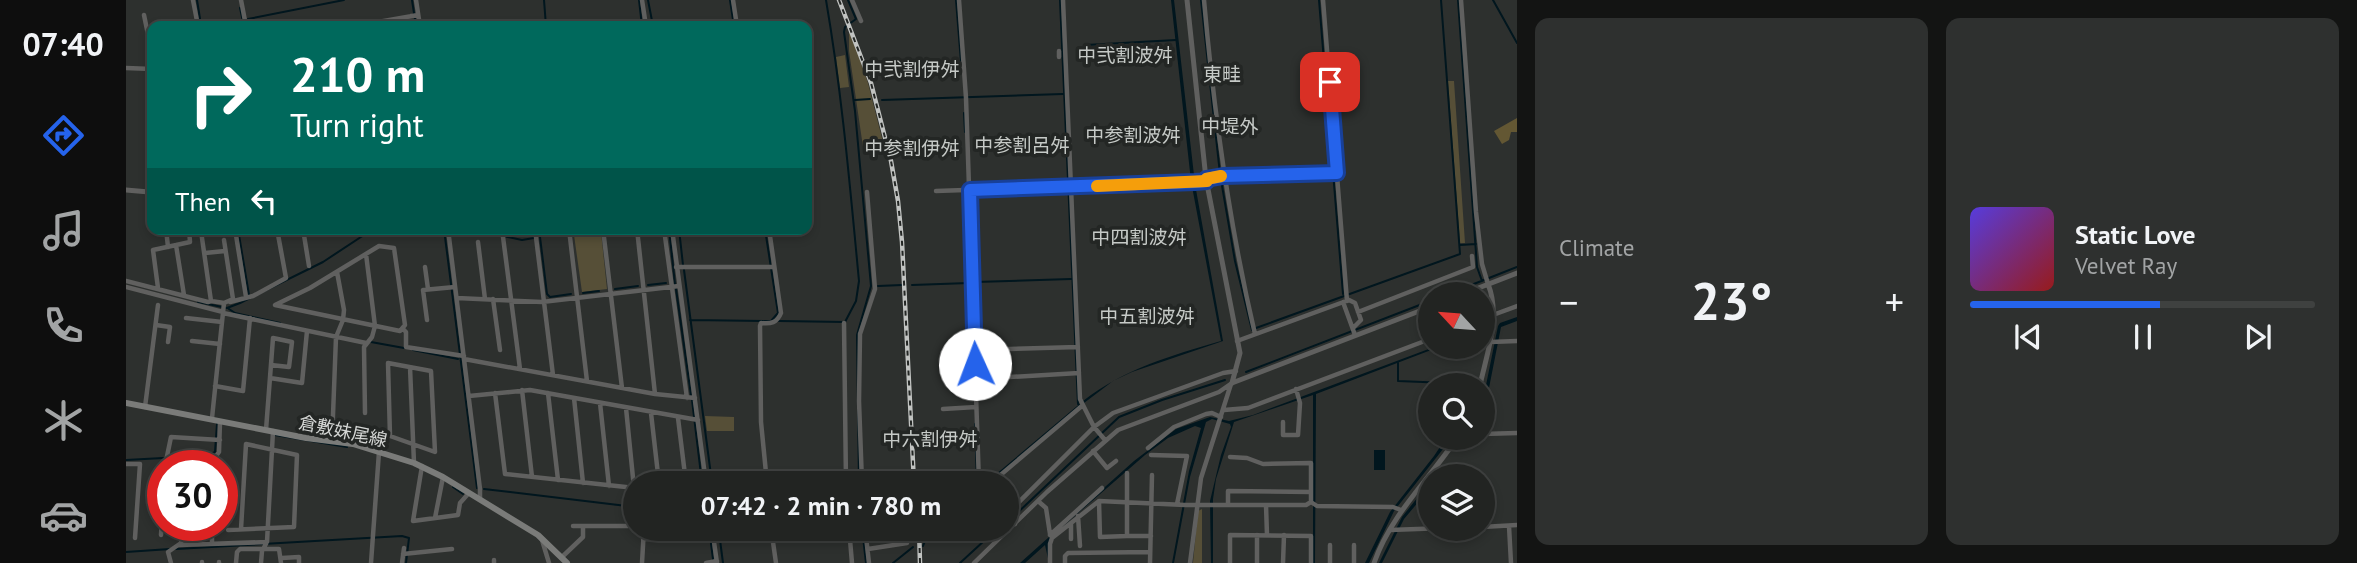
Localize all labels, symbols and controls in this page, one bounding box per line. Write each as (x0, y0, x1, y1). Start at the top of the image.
text: 07:40 (22, 23, 104, 65)
text: 210 m (290, 42, 425, 106)
district label: 中弐割波舛 (1077, 43, 1173, 67)
icon: right (175, 49, 266, 140)
pin (1300, 52, 1360, 112)
district label: 中弐割伊舛 (864, 57, 960, 81)
district label: 東畦 (1203, 62, 1241, 86)
icon: arrive (1311, 63, 1349, 101)
text: Turn right (290, 104, 424, 146)
icon: directions (39, 111, 88, 160)
district label: 中堤外 (1201, 114, 1259, 138)
district label: 中参割波舛 (1085, 123, 1181, 147)
district label: 中参割呂舛 (974, 133, 1070, 157)
district label: 中参割伊舛 (864, 136, 960, 160)
icon: left (245, 182, 283, 220)
text: Then (175, 185, 231, 218)
icon: music (39, 206, 88, 255)
text: Static Love (2075, 218, 2196, 251)
district label: 中四割波舛 (1091, 225, 1187, 249)
text: Climate (1559, 233, 1634, 262)
text: Velvet Ray (2075, 251, 2177, 280)
text: 23° (1691, 267, 1772, 334)
text: − (1559, 277, 1578, 326)
text: + (1885, 277, 1904, 326)
north arrow (1418, 282, 1494, 359)
map controls (1418, 282, 1495, 541)
icon: phone (39, 301, 88, 350)
district label: 中五割波舛 (1099, 304, 1195, 328)
icon: previous (2009, 318, 2047, 356)
icon: pause (2124, 318, 2162, 356)
icon: next (2239, 318, 2277, 356)
position arrow (938, 327, 1012, 401)
button: search (1418, 373, 1495, 450)
icon: climate (39, 396, 88, 445)
street label: 倉敷妹尾線 (297, 410, 389, 452)
district label: 中六割伊舛 (882, 427, 978, 451)
speed limit sign: 30 (147, 450, 238, 541)
button: layers (1418, 464, 1495, 541)
text: 07:42 · 2 min · 780 m (701, 489, 941, 522)
icon: car (39, 491, 88, 540)

